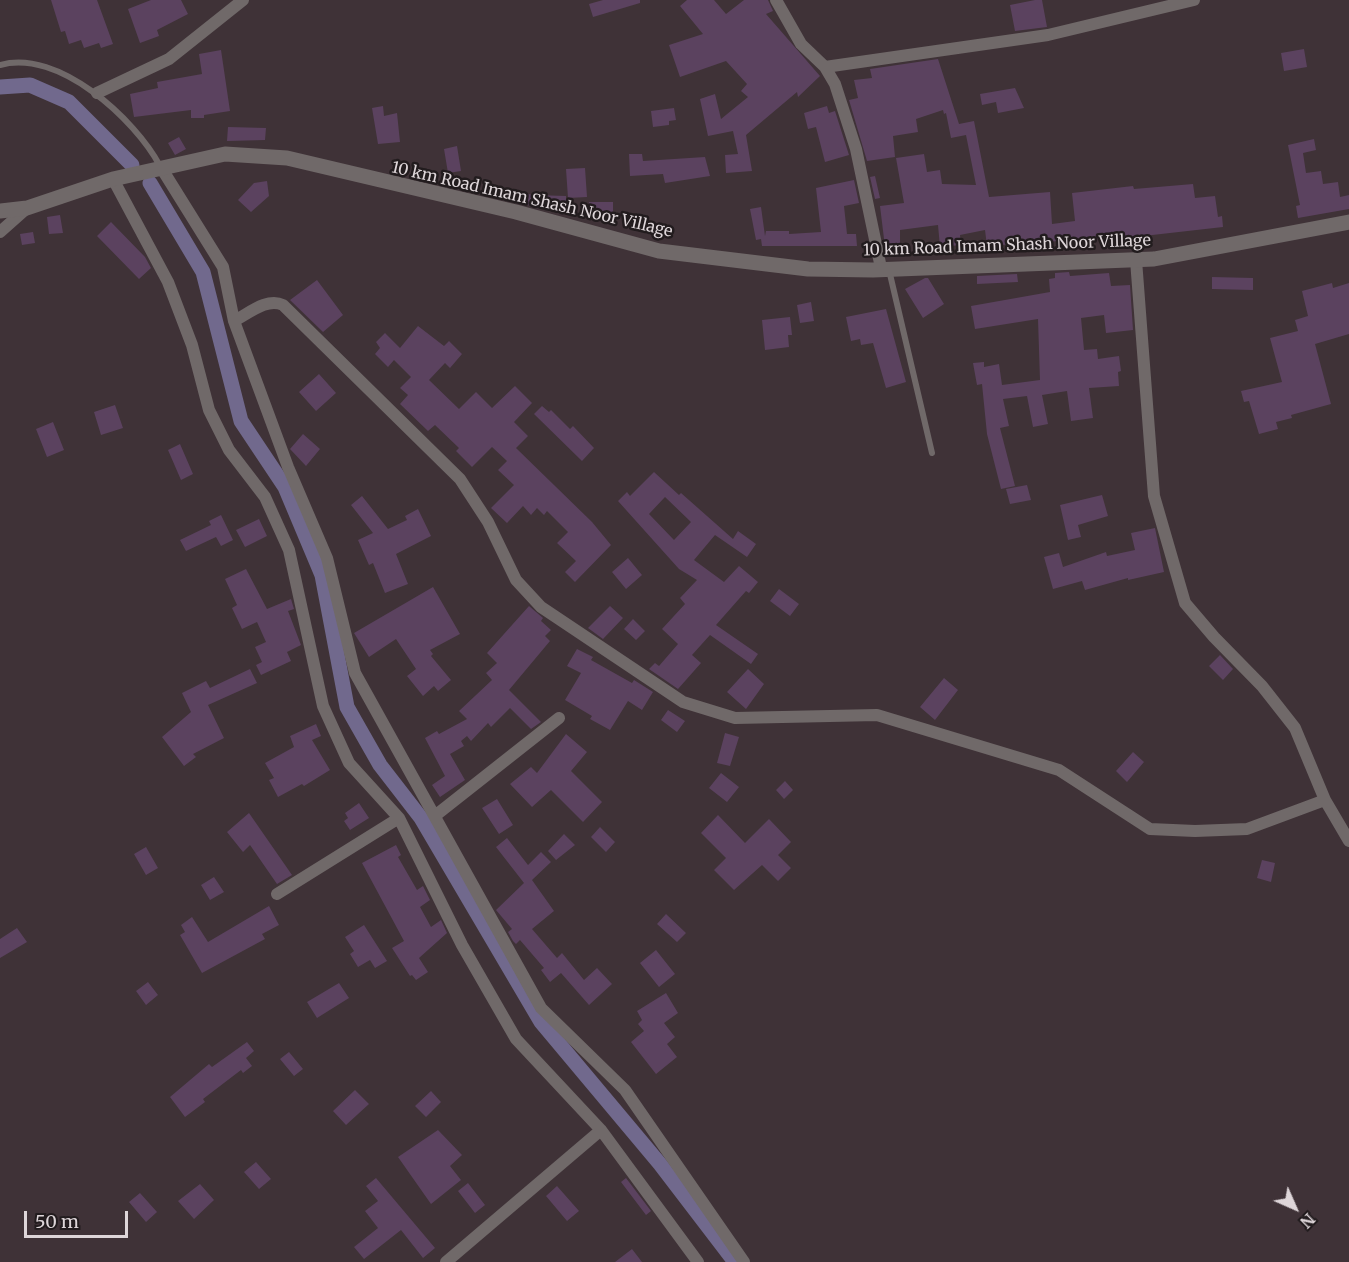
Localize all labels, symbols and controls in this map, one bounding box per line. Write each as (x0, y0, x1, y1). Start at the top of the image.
street label: 10 km Road Imam Shash Noor Village (390, 158, 674, 242)
street label: 10 km Road Imam Shash Noor Village (863, 231, 1151, 261)
north arrow (1265, 1178, 1325, 1238)
scale bar (27, 1199, 130, 1237)
text: N (1296, 1209, 1319, 1232)
text: 50 m (35, 1210, 79, 1233)

